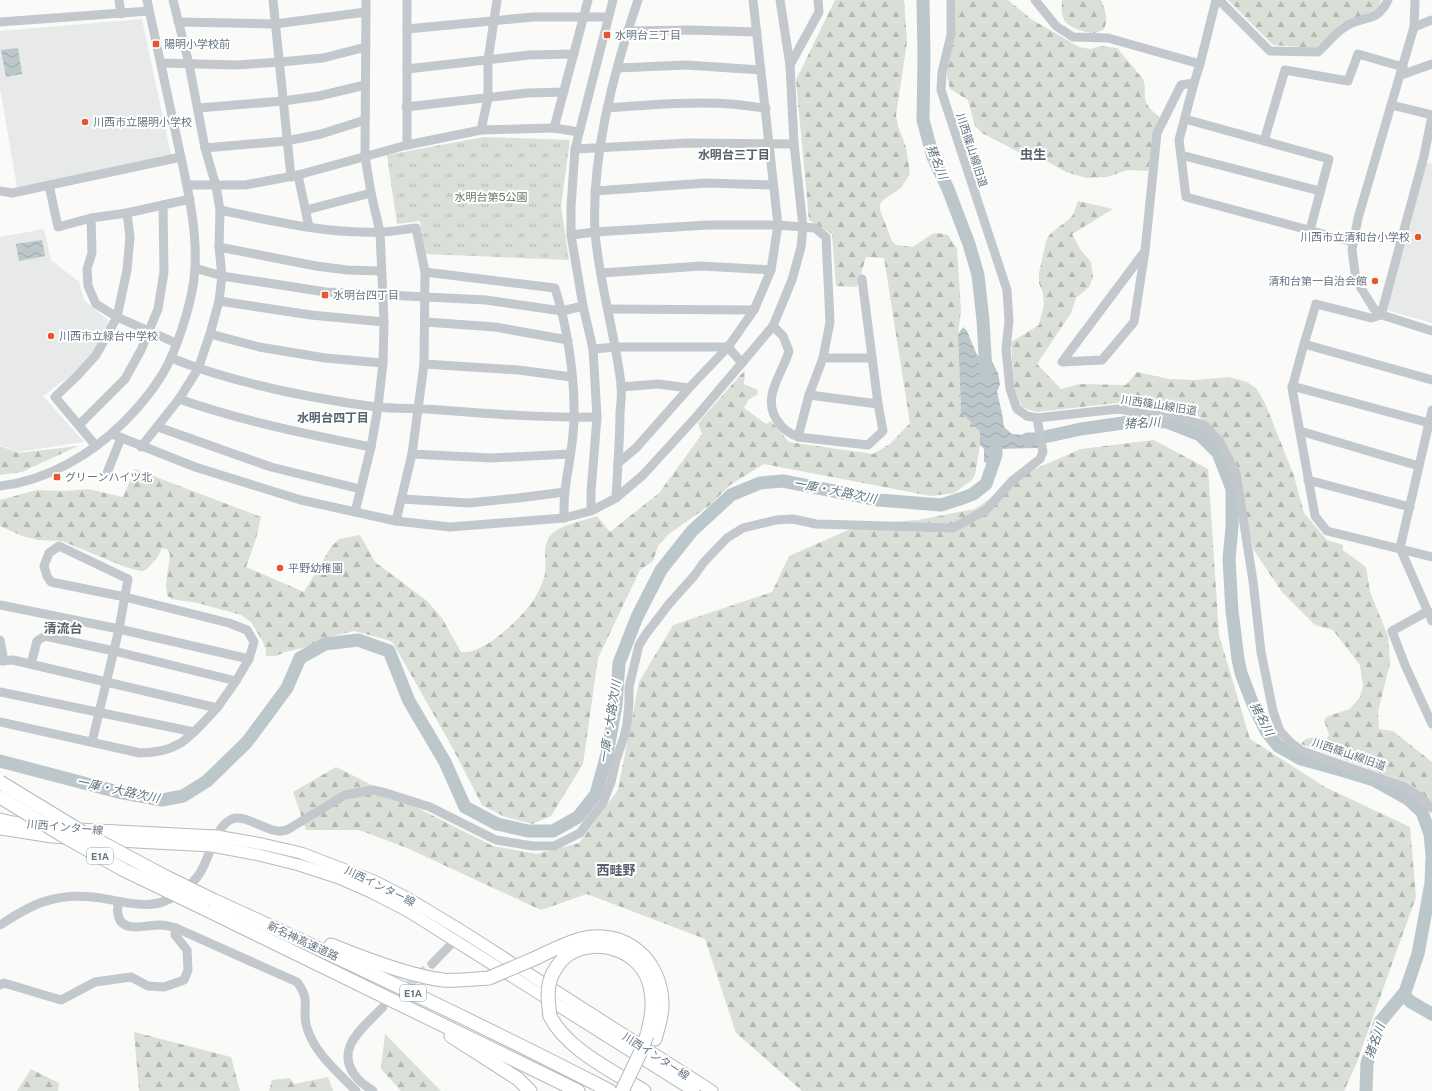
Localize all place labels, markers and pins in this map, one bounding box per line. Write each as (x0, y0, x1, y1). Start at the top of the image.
place label: 水明台三丁目 (615, 29, 681, 41)
marker: 水明台三丁目 (602, 30, 612, 40)
place label: 陽明小学校前 (164, 38, 230, 50)
marker: 陽明小学校前 (151, 39, 161, 49)
place label: 川西市立陽明小学校 (93, 116, 192, 128)
marker: 川西市立陽明小学校 (80, 117, 90, 127)
place label: 川西市立清和台小学校 (1300, 231, 1410, 243)
marker: 川西市立清和台小学校 (1413, 232, 1423, 242)
place label: 清和台第一自治会館 (1268, 275, 1367, 287)
marker: 清和台第一自治会館 (1370, 276, 1380, 286)
place label: 水明台四丁目 (333, 289, 399, 301)
marker: 水明台四丁目 (320, 290, 330, 300)
place label: 川西市立緑台中学校 (59, 330, 158, 342)
marker: 川西市立緑台中学校 (46, 331, 56, 341)
place label: グリーンハイツ北 (65, 471, 152, 483)
marker: グリーンハイツ北 (52, 472, 62, 482)
place label: 平野幼稚園 (288, 562, 343, 574)
marker: 平野幼稚園 (275, 563, 285, 573)

